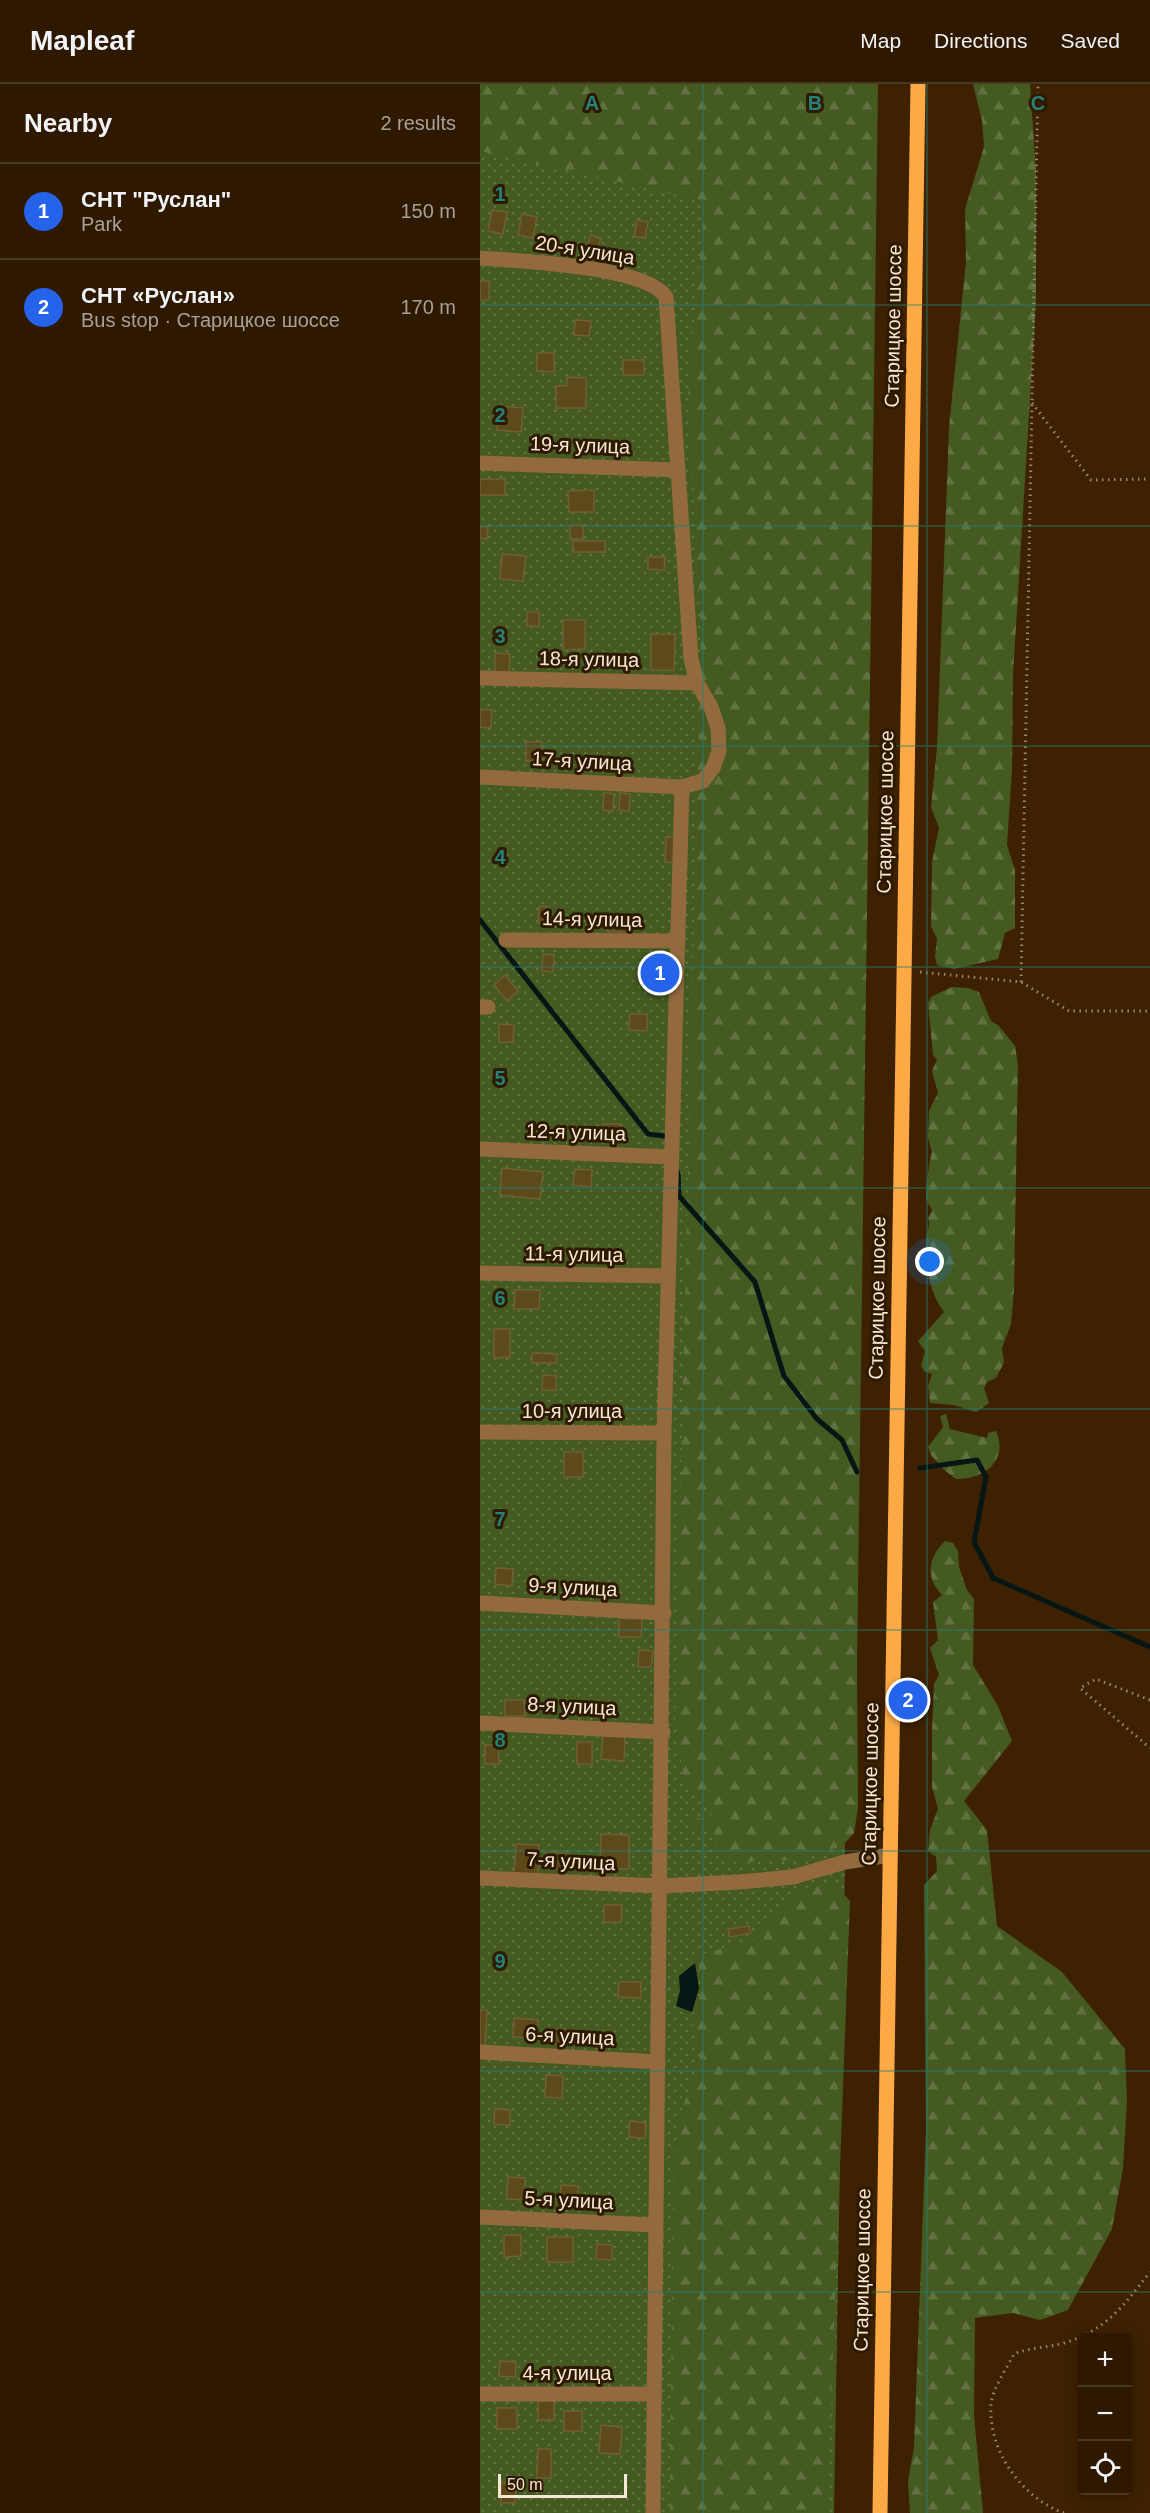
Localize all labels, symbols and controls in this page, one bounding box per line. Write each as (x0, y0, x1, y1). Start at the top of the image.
text: Mapleaf (30, 25, 134, 56)
text: Map (860, 29, 901, 52)
text: Directions (934, 29, 1027, 52)
text: Saved (1060, 29, 1120, 52)
text: A (585, 92, 599, 114)
text: B (808, 92, 822, 114)
text: C (1031, 92, 1045, 114)
text: Nearby (24, 108, 112, 138)
text: 2 results (380, 112, 456, 134)
text: 1 (494, 183, 506, 205)
text: СНТ "Руслан" (81, 187, 231, 212)
text: 1 (38, 200, 49, 222)
text: 150 m (400, 200, 456, 222)
text: Park (81, 213, 122, 235)
street label: 20-я улица (534, 231, 637, 269)
street label: Старицкое шоссе (881, 244, 905, 408)
text: СНТ «Руслан» (81, 283, 235, 308)
text: 2 (38, 296, 49, 318)
text: 170 m (400, 296, 456, 318)
text: Bus stop · Старицкое шоссе (81, 309, 340, 331)
text: 2 (494, 404, 506, 426)
street label: 19-я улица (530, 432, 631, 458)
text: 3 (494, 625, 506, 647)
street label: 18-я улица (539, 647, 640, 671)
street label: Старицкое шоссе (873, 730, 897, 894)
street label: 17-я улица (531, 747, 634, 775)
text: 4 (494, 846, 506, 868)
street label: 14-я улица (542, 907, 643, 931)
pin: 1 (640, 950, 680, 996)
text: 5 (494, 1067, 506, 1089)
street label: 12-я улица (526, 1119, 627, 1145)
street label: Старицкое шоссе (865, 1216, 889, 1380)
street label: 11-я улица (524, 1242, 624, 1266)
your location (915, 1247, 944, 1276)
text: 6 (494, 1287, 506, 1309)
street label: 10-я улица (522, 1400, 623, 1422)
text: 7 (494, 1508, 506, 1530)
street label: 9-я улица (528, 1574, 619, 1600)
pin: 2 (888, 1678, 928, 1722)
street label: 8-я улица (527, 1693, 618, 1719)
street label: Старицкое шоссе (858, 1702, 882, 1866)
text: 8 (494, 1729, 506, 1751)
street label: 7-я улица (526, 1848, 617, 1874)
text: 9 (494, 1950, 506, 1972)
street label: 6-я улица (525, 2023, 616, 2049)
street label: 5-я улица (524, 2187, 615, 2213)
street label: Старицкое шоссе (850, 2188, 874, 2352)
map controls (1078, 2333, 1132, 2495)
button: + (1078, 2333, 1132, 2387)
street label: 4-я улица (522, 2362, 612, 2384)
button: − (1078, 2387, 1132, 2441)
button: locate (1078, 2441, 1132, 2495)
scale bar (498, 2471, 627, 2498)
text: 50 m (507, 2476, 543, 2493)

